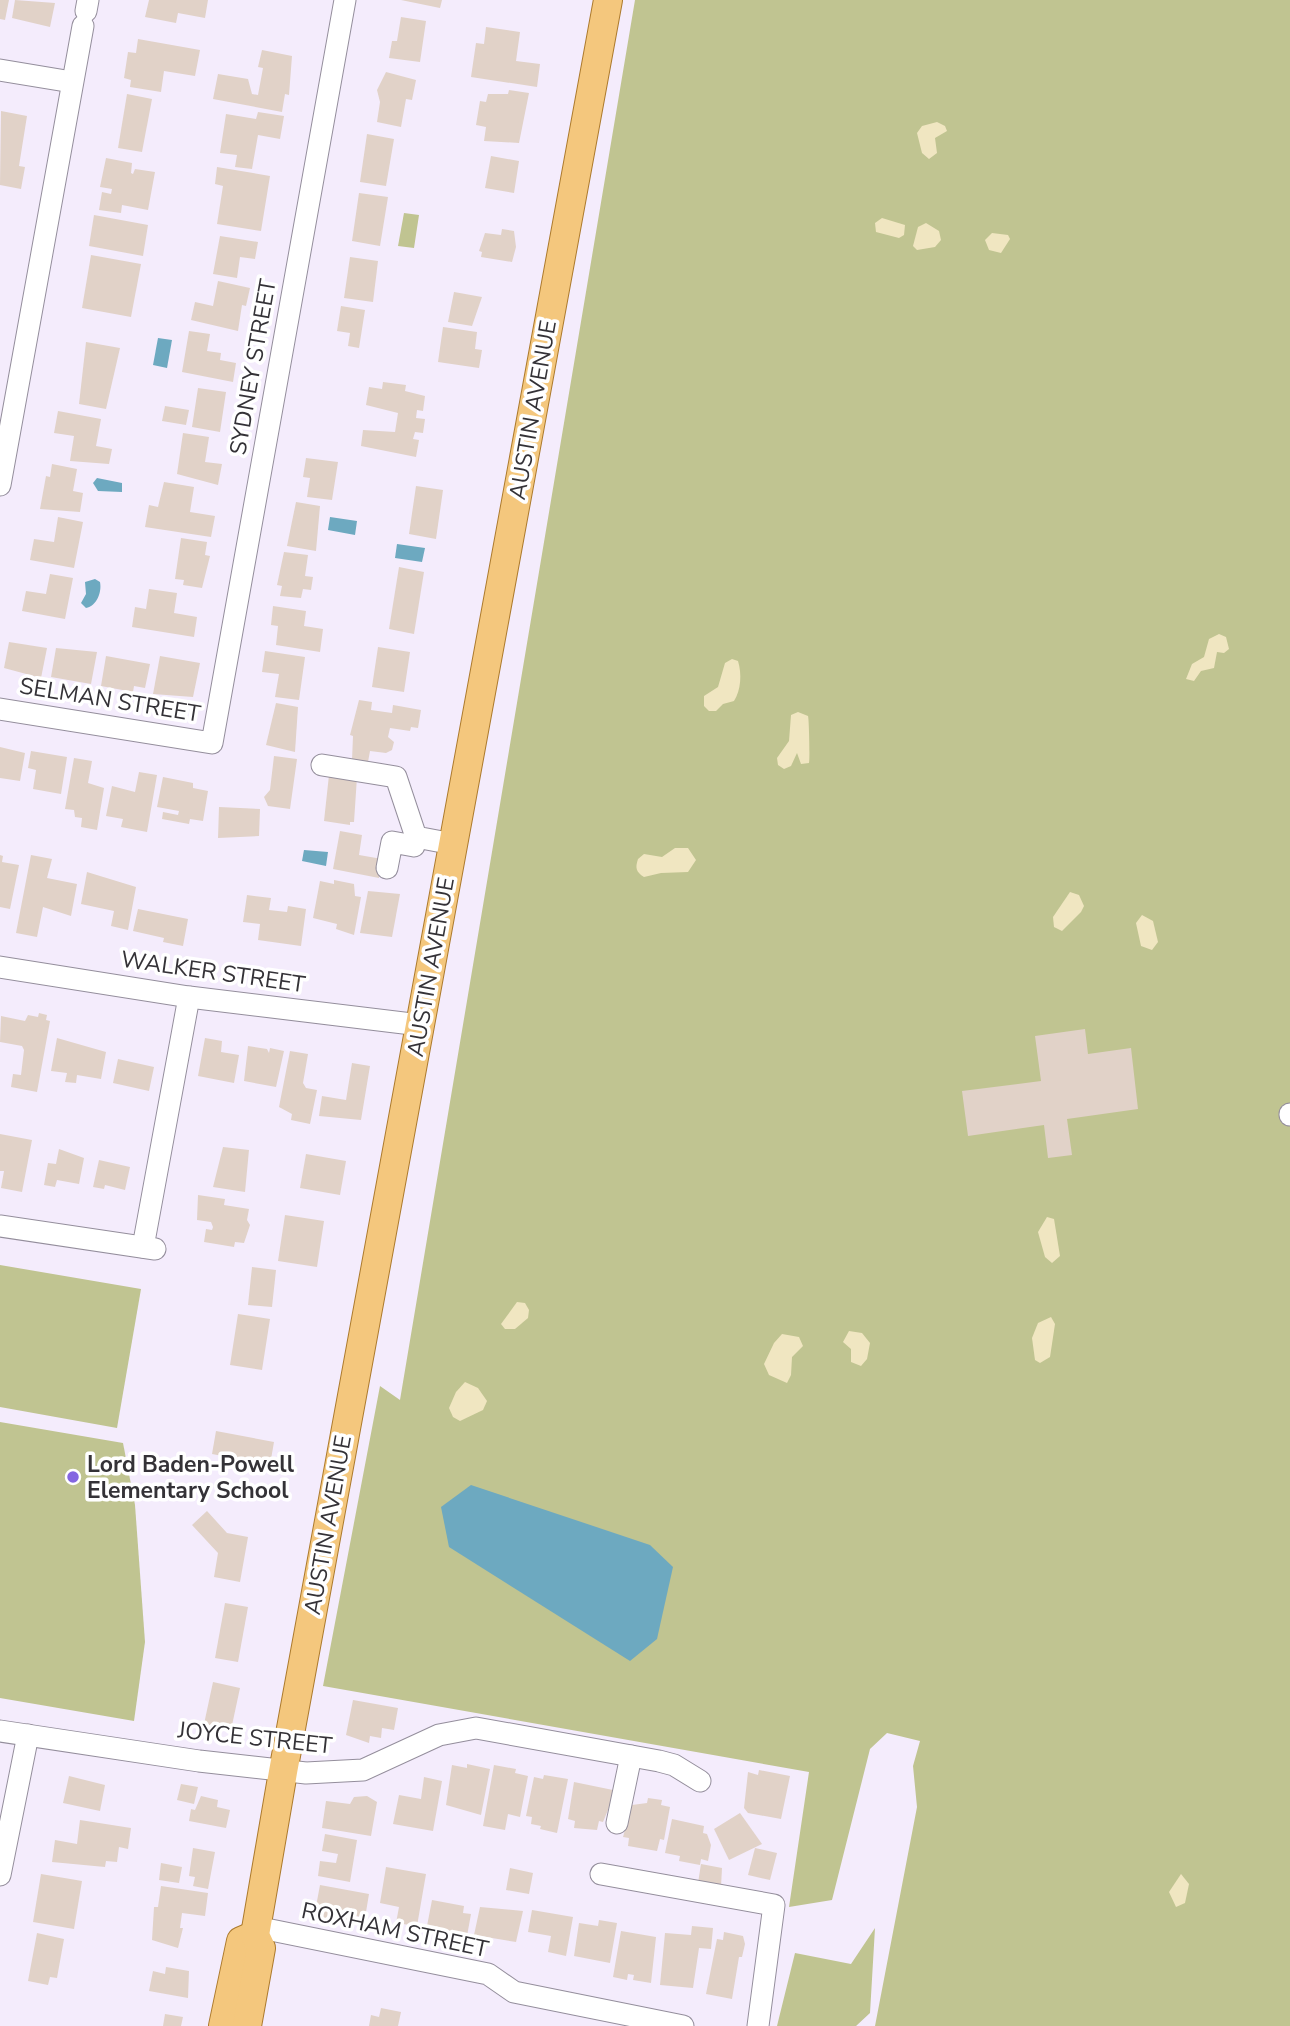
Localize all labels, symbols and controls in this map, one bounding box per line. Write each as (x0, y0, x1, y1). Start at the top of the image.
street label: SYDNEY STREET (222, 276, 284, 457)
street label: AUSTIN AVENUE (502, 318, 564, 502)
street label: SELMAN STREET (17, 670, 203, 730)
street label: AUSTIN AVENUE (400, 875, 462, 1059)
street label: WALKER STREET (119, 944, 307, 1000)
street label: AUSTIN AVENUE (297, 1433, 359, 1617)
place label: Lord Baden-Powell Elementary School (87, 1449, 295, 1506)
marker: Lord Baden-Powell Elementary School (65, 1469, 81, 1485)
street label: JOYCE STREET (175, 1714, 334, 1762)
street label: ROXHAM STREET (299, 1895, 492, 1965)

